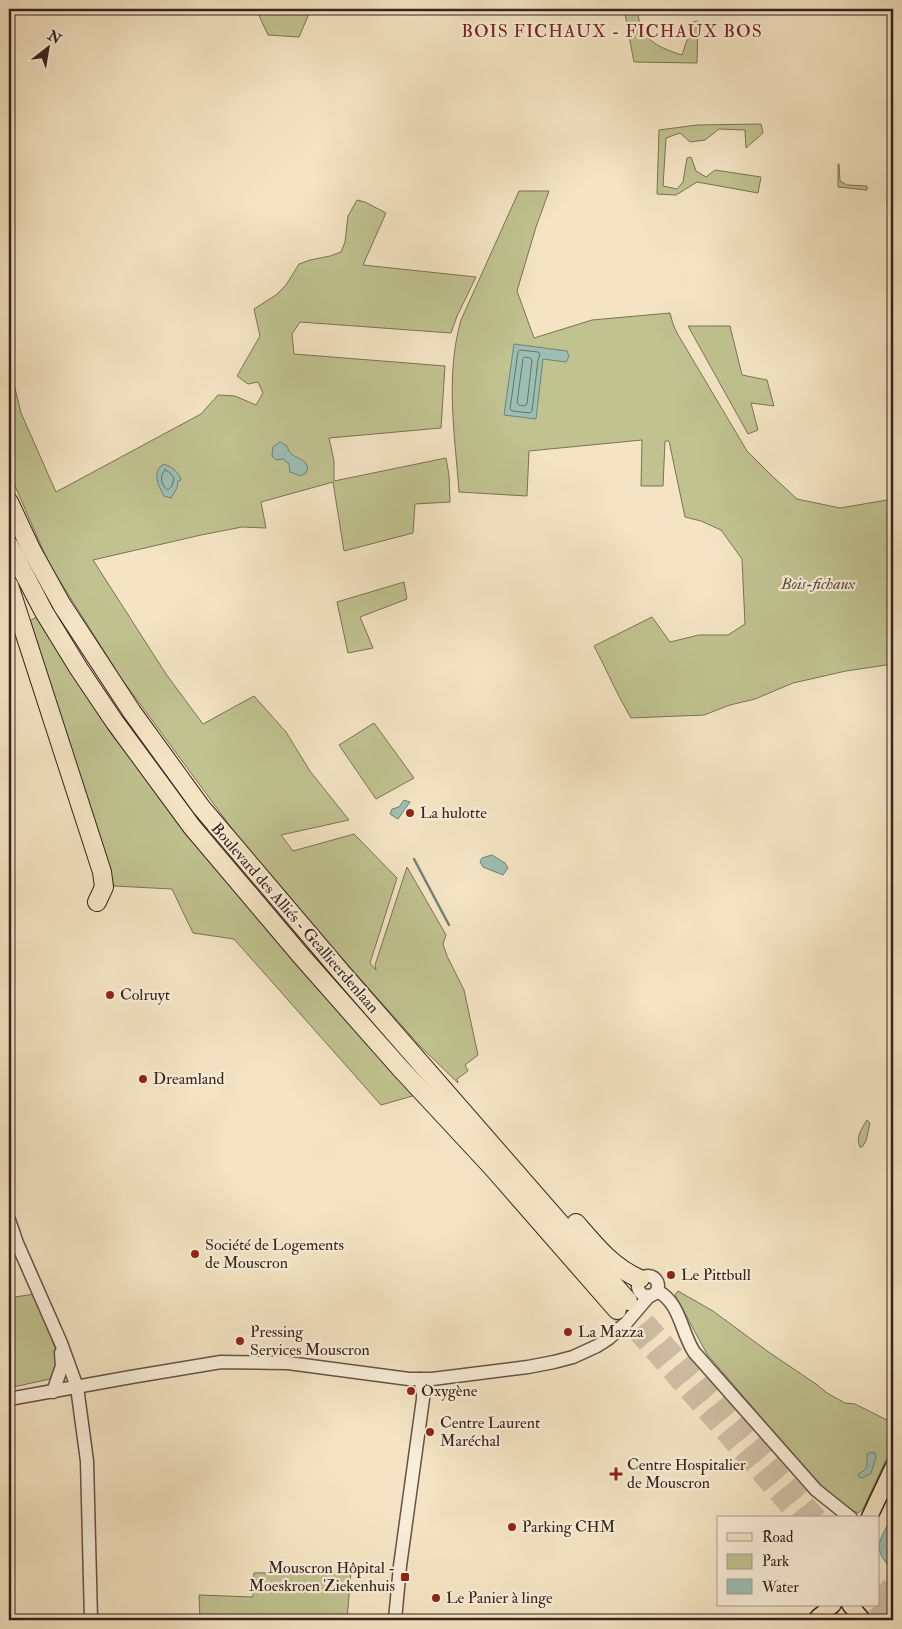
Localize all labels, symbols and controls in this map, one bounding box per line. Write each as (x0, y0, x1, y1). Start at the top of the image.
district label: BOIS FICHAUX - FICHAUX BOS (461, 20, 763, 43)
north arrow (22, 22, 72, 72)
text: N (44, 26, 65, 48)
park label: Bois-fichaux (780, 574, 855, 594)
place label: La hulotte (420, 803, 487, 823)
marker: La hulotte (404, 807, 416, 819)
street label: Boulevard des Alliés - Geallieerdenlaan (207, 819, 383, 1017)
place label: Colruyt (120, 985, 170, 1005)
marker: Colruyt (104, 989, 116, 1001)
place label: Dreamland (153, 1069, 225, 1089)
marker: Dreamland (137, 1073, 149, 1085)
place label: Société de Logements de Mouscron (205, 1235, 344, 1273)
marker: Société de Logements de Mouscron (189, 1248, 201, 1260)
place label: Le Pittbull (681, 1265, 751, 1285)
marker: Le Pittbull (665, 1269, 677, 1281)
place label: Pressing Services Mouscron (250, 1322, 370, 1360)
place label: La Mazza (578, 1322, 644, 1342)
marker: La Mazza (562, 1326, 574, 1338)
marker: Pressing Services Mouscron (234, 1335, 246, 1347)
place label: Oxygène (421, 1381, 478, 1401)
marker: Oxygène (405, 1385, 417, 1397)
place label: Centre Laurent Maréchal (440, 1413, 540, 1451)
marker: Centre Laurent Maréchal (424, 1426, 436, 1438)
place label: Centre Hospitalier de Mouscron (627, 1455, 746, 1493)
marker: Centre Hospitalier de Mouscron (609, 1467, 623, 1481)
legend (717, 1516, 880, 1606)
place label: Parking CHM (522, 1517, 615, 1537)
marker: Parking CHM (506, 1521, 518, 1533)
text: Road (762, 1528, 794, 1547)
text: Park (762, 1552, 789, 1571)
place label: Mouscron Hôpital - Moeskroen Ziekenhuis (249, 1558, 395, 1596)
marker: Mouscron Hôpital - Moeskroen Ziekenhuis (399, 1571, 411, 1583)
text: Water (761, 1578, 799, 1597)
place label: Le Panier à linge (446, 1588, 553, 1608)
marker: Le Panier à linge (430, 1592, 442, 1604)

